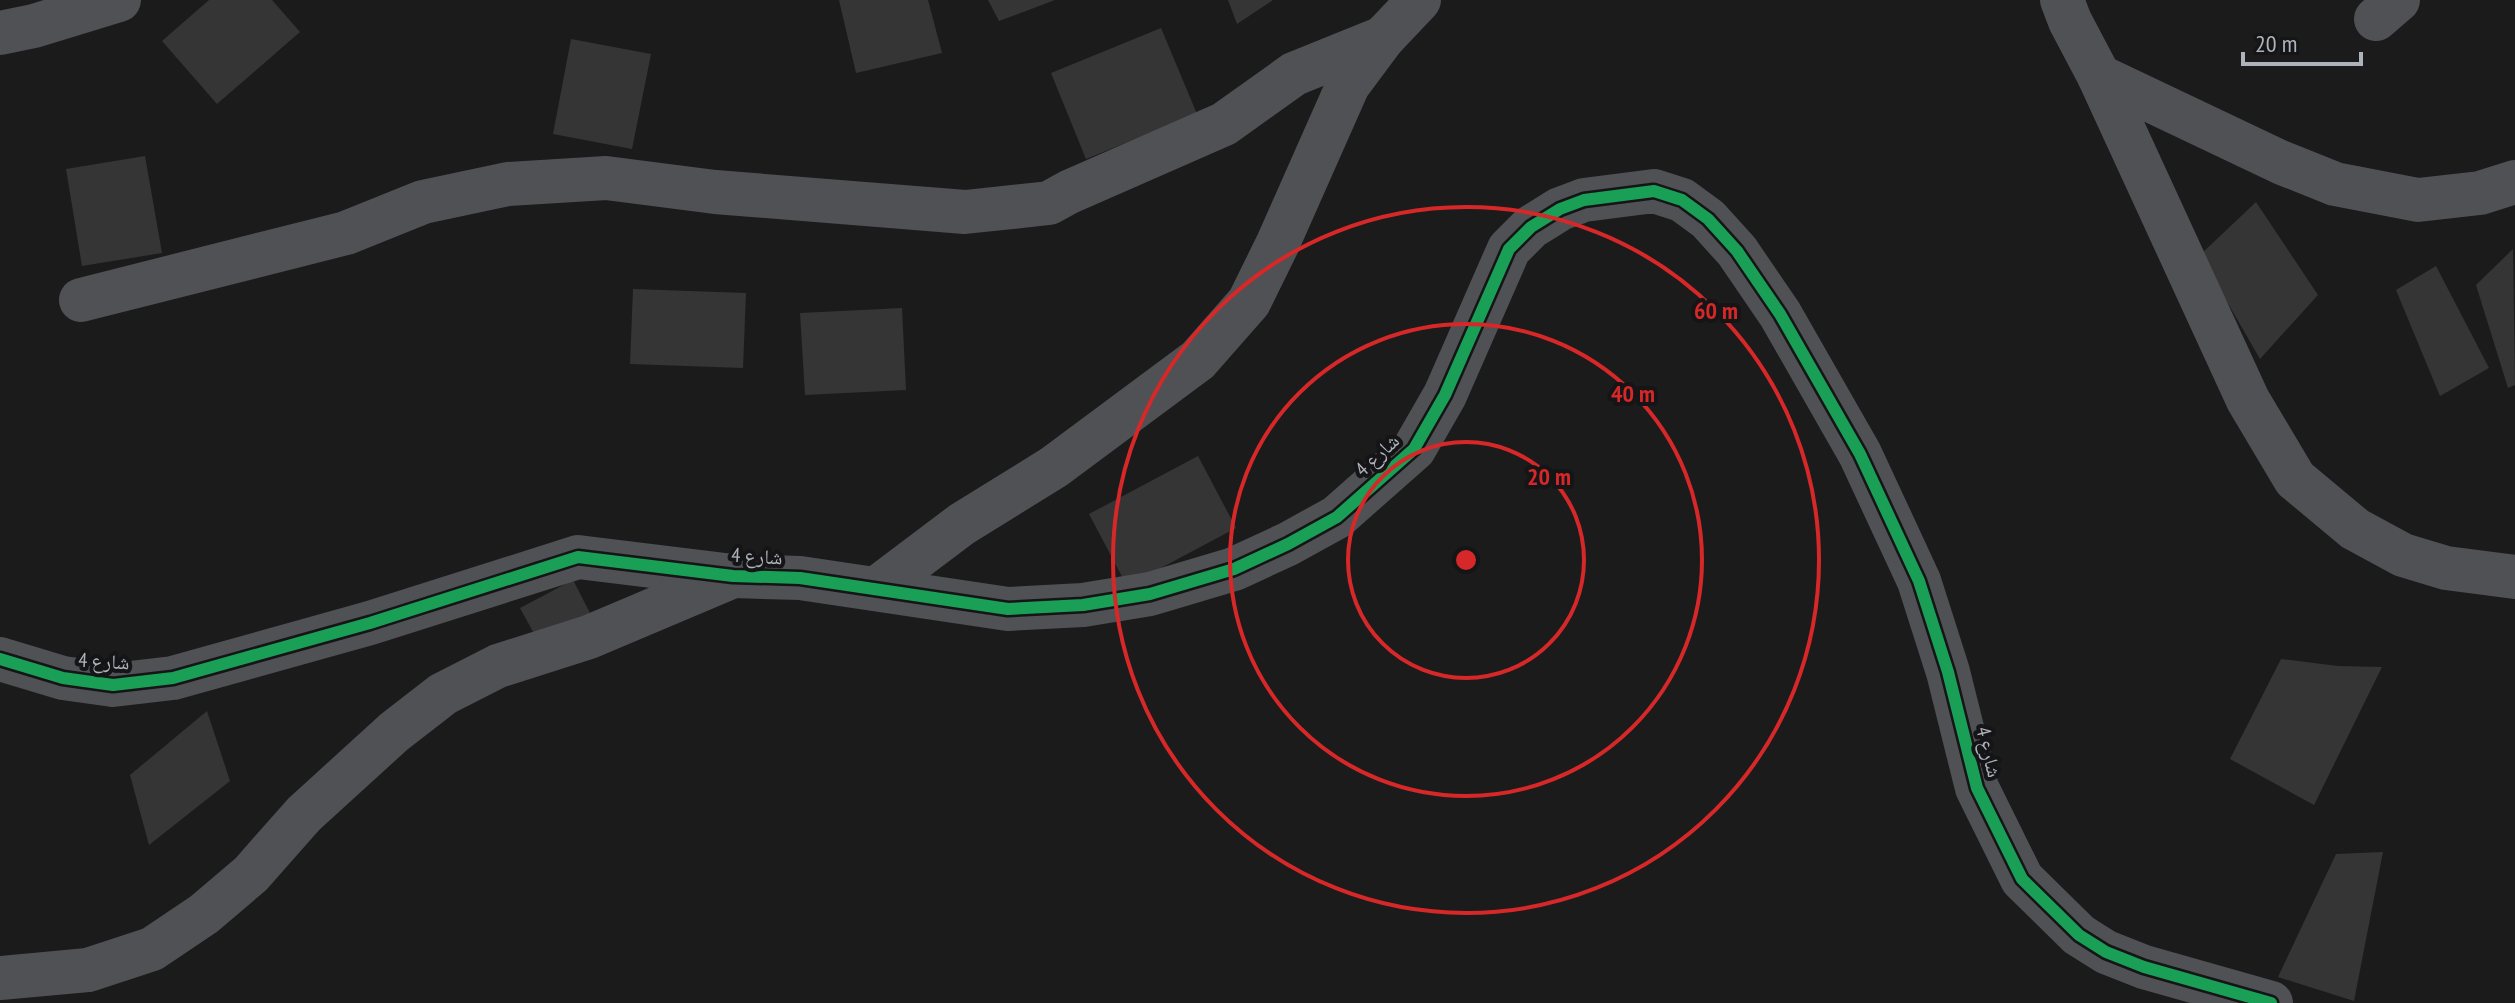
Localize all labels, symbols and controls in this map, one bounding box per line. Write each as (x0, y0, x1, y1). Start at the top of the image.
scale bar (2243, 16, 2361, 66)
text: 20 m (2255, 28, 2297, 59)
text: 60 m (1694, 295, 1738, 326)
text: 40 m (1611, 378, 1655, 409)
street label: شارع 4 (1349, 428, 1405, 482)
text: 20 m (1527, 461, 1571, 492)
street label: شارع 4 (731, 542, 783, 570)
centre of rings (1452, 546, 1480, 574)
street label: شارع 4 (78, 647, 130, 675)
street label: شارع 4 (1970, 724, 2008, 780)

